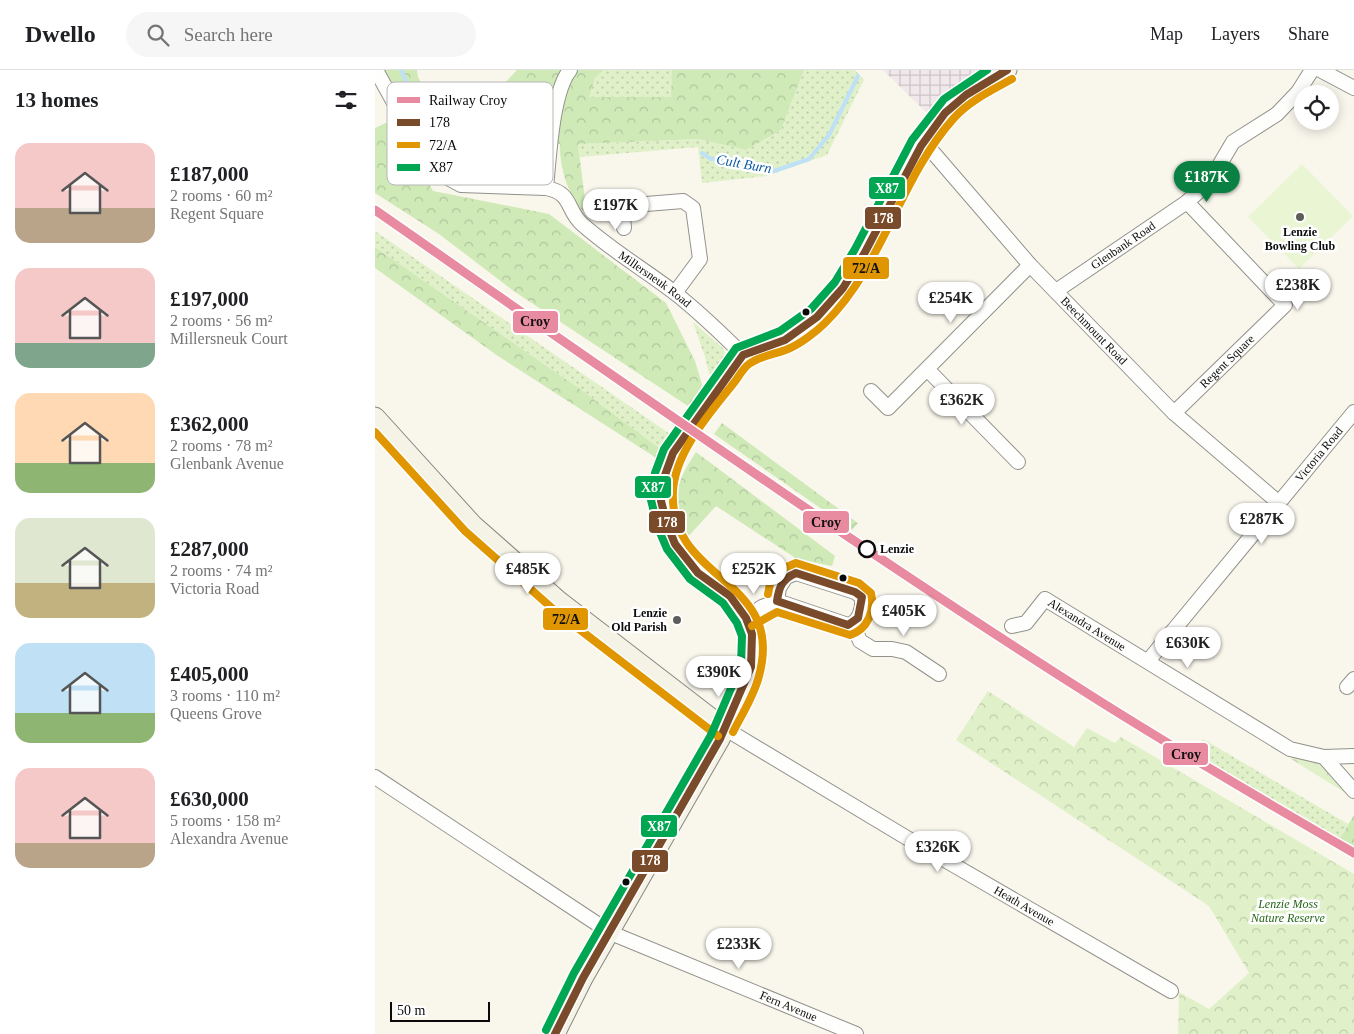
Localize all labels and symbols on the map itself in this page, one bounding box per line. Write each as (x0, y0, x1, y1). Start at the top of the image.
legend (387, 82, 553, 185)
text: Railway Croy (429, 93, 507, 108)
text: 178 (429, 115, 450, 130)
text: 72/A (429, 138, 458, 153)
water label: Cult Burn (715, 152, 773, 176)
text: X87 (429, 160, 453, 175)
pin: £187K (1172, 160, 1242, 203)
line badge: X87 (868, 176, 906, 200)
text: X87 (875, 181, 899, 196)
pin: £197K (581, 189, 651, 231)
line badge: 178 (864, 206, 902, 230)
text: 178 (873, 211, 894, 226)
marker: Lenzie Bowling Club (1294, 211, 1306, 223)
street label: Glenbank Road (1088, 219, 1158, 272)
place label: Lenzie Bowling Club (1265, 225, 1336, 253)
street label: Millersneuk Road (616, 248, 694, 310)
line badge: 72/A (842, 256, 890, 280)
text: 72/A (852, 261, 881, 276)
pin: £238K (1263, 268, 1333, 311)
pin: £254K (916, 282, 986, 324)
street label: Beechmount Road (1058, 294, 1130, 367)
unlabelled marker (801, 307, 811, 317)
line badge: Croy (512, 310, 559, 334)
text: Croy (520, 314, 550, 329)
street label: Regent Square (1197, 332, 1257, 391)
pin: £362K (927, 384, 997, 426)
street label: Victoria Road (1292, 424, 1346, 485)
line badge: X87 (634, 475, 672, 499)
text: X87 (641, 480, 665, 495)
pin: £287K (1227, 502, 1297, 545)
line badge: 178 (648, 510, 686, 534)
line badge: Croy (802, 510, 850, 534)
text: 178 (657, 515, 678, 530)
text: Croy (811, 515, 841, 530)
marker: Lenzie (858, 540, 876, 558)
place label: Lenzie (880, 542, 915, 556)
pin: £485K (493, 552, 563, 595)
pin: £252K (719, 552, 789, 595)
unlabelled marker (838, 573, 848, 583)
pin: £405K (869, 594, 939, 637)
street label: Alexandra Avenue (1045, 595, 1128, 654)
place label: Lenzie Old Parish (611, 606, 668, 634)
line badge: 72/A (542, 607, 589, 631)
text: 72/A (552, 612, 581, 627)
marker: Lenzie Old Parish (671, 614, 683, 626)
pin: £630K (1153, 626, 1223, 669)
pin: £390K (684, 656, 754, 698)
line badge: Croy (1162, 742, 1209, 766)
text: Croy (1171, 747, 1201, 762)
line badge: X87 (640, 814, 678, 838)
text: X87 (647, 819, 671, 834)
pin: £326K (903, 830, 973, 873)
line badge: 178 (631, 849, 669, 873)
text: 178 (640, 853, 661, 868)
unlabelled marker (621, 877, 631, 887)
street label: Heath Avenue (992, 883, 1057, 929)
park label: Lenzie Moss Nature Reserve (1250, 897, 1326, 925)
pin: £233K (704, 928, 774, 970)
street label: Fern Avenue (758, 988, 819, 1024)
scale bar (390, 999, 490, 1022)

